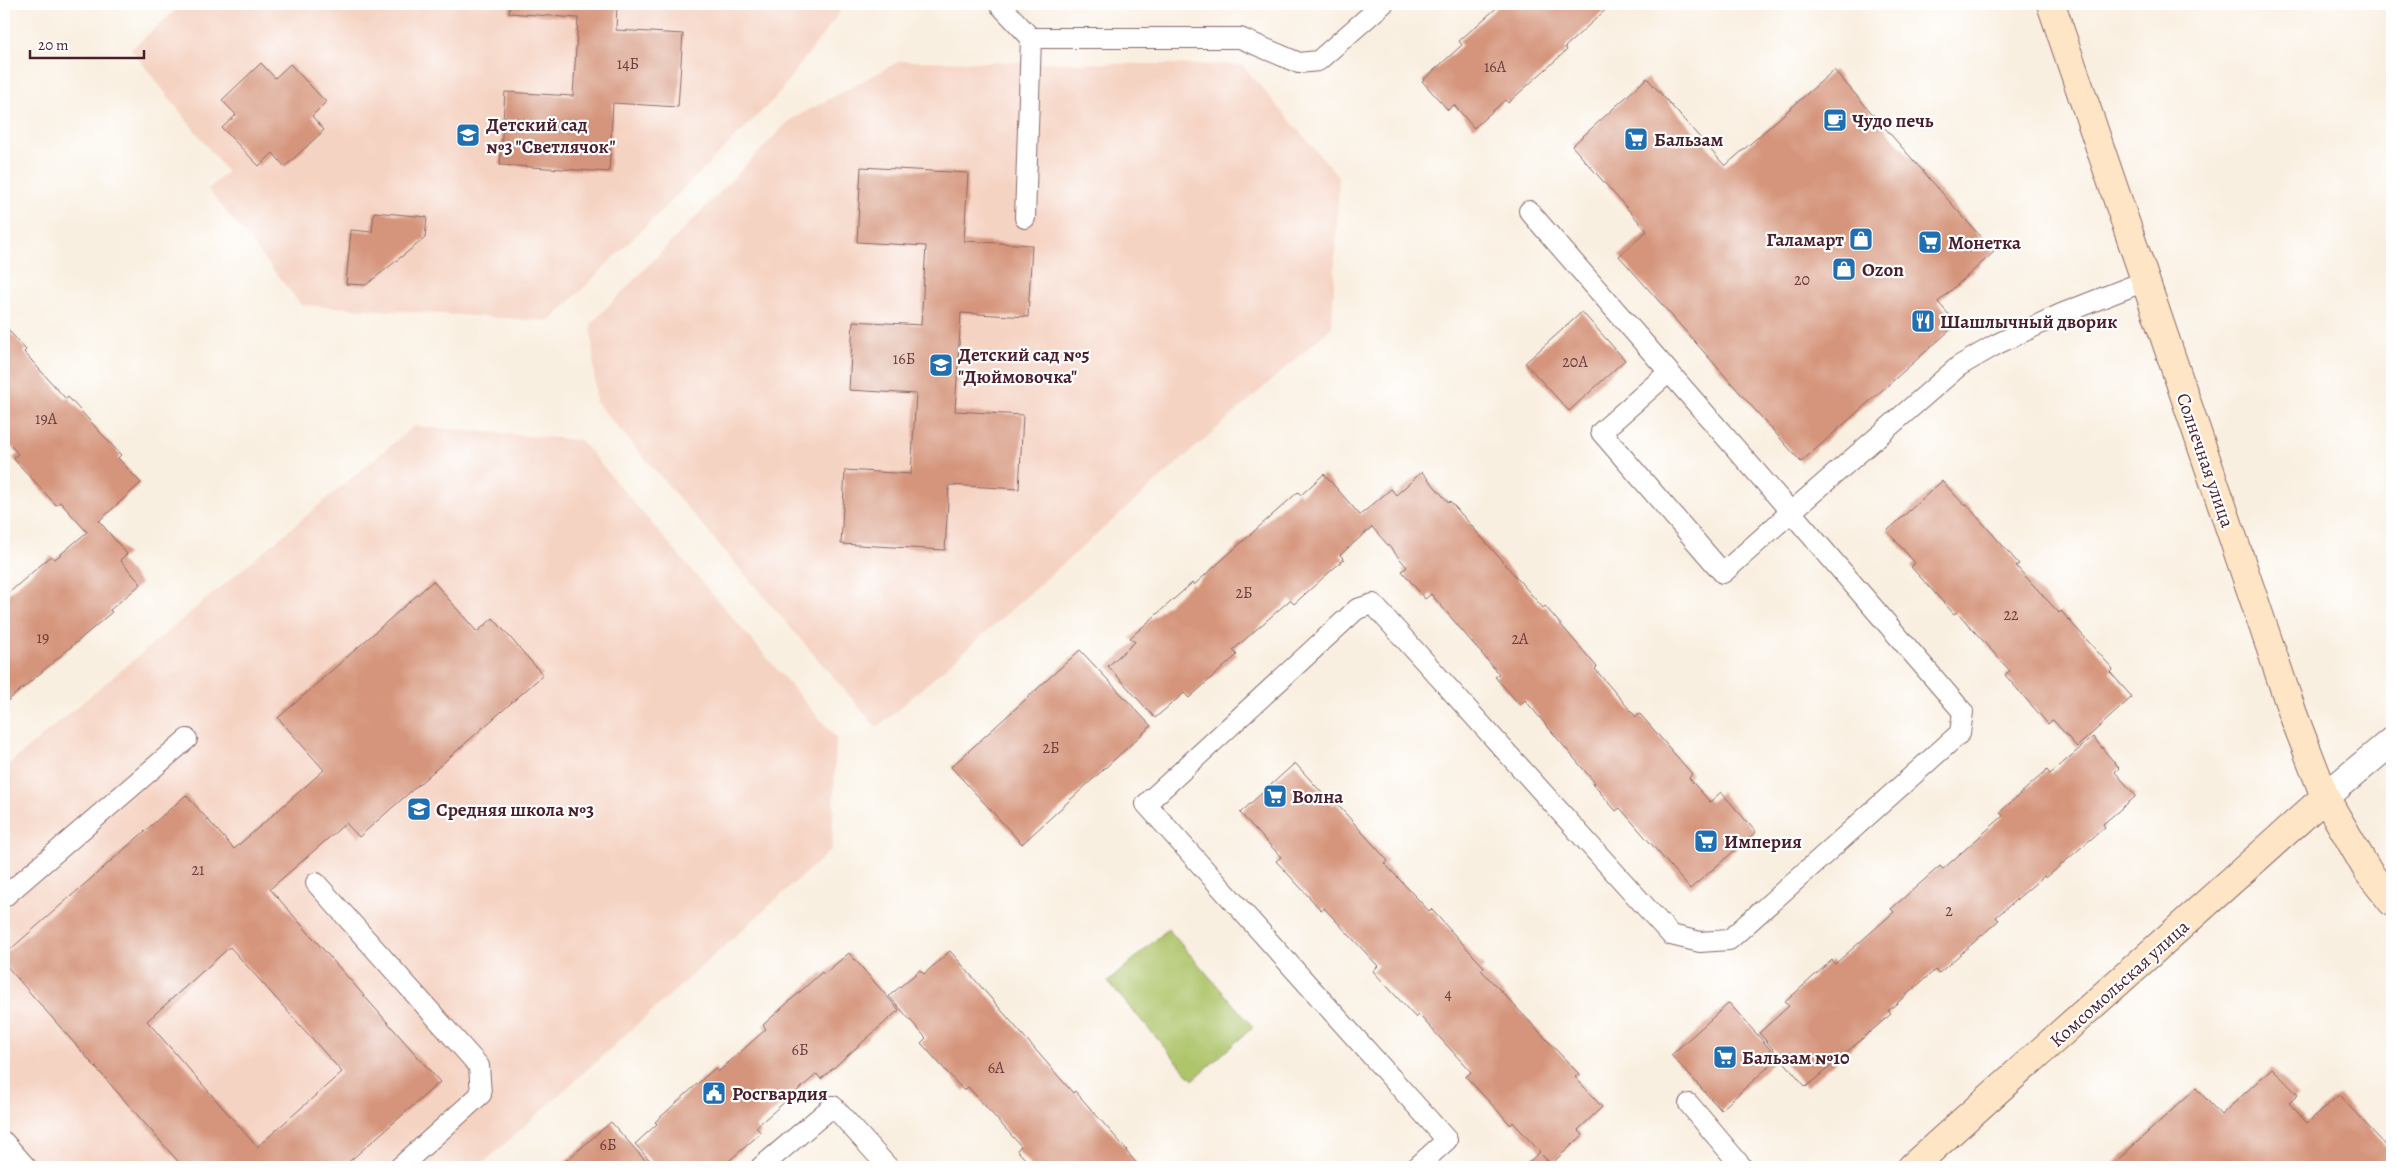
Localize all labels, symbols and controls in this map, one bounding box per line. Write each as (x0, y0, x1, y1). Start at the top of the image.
scale bar (30, 28, 144, 60)
text: 20 m (38, 35, 69, 55)
house number: 14Б (617, 53, 639, 75)
house number: 16А (1484, 56, 1507, 78)
cafe icon: Чудо печь (1822, 107, 1848, 133)
place label: Чудо печь (1852, 108, 1934, 134)
place label: Детский сад №3 "Светлячок" (486, 112, 616, 160)
school or university icon: Детский сад №3 "Светлячок" (455, 122, 481, 148)
supermarket icon: Бальзам (1623, 126, 1649, 152)
place label: Бальзам (1654, 127, 1724, 153)
shop icon: Галамарт (1848, 226, 1874, 252)
place label: Галамарт (1766, 227, 1844, 253)
supermarket icon: Монетка (1917, 229, 1943, 255)
place label: Монетка (1948, 230, 2022, 256)
shop icon: Ozon (1831, 256, 1857, 282)
place label: Ozon (1862, 257, 1904, 283)
house number: 20 (1794, 269, 1810, 291)
restaurant icon: Шашлычный дворик (1910, 308, 1936, 334)
place label: Шашлычный дворик (1940, 309, 2117, 335)
place label: Детский сад №5 "Дюймовочка" (958, 342, 1090, 390)
house number: 16Б (893, 348, 915, 370)
house number: 20А (1562, 351, 1588, 373)
school or university icon: Детский сад №5 "Дюймовочка" (928, 352, 954, 378)
street label: Солнечная улица (2170, 390, 2240, 531)
house number: 19А (35, 408, 58, 430)
house number: 2Б (1235, 582, 1253, 604)
house number: 22 (2003, 604, 2019, 626)
house number: 19 (37, 627, 49, 649)
house number: 2А (1512, 628, 1529, 650)
house number: 2Б (1042, 737, 1060, 759)
supermarket icon: Волна (1262, 783, 1288, 809)
place label: Волна (1292, 784, 1344, 810)
school or university icon: Средняя школа №3 (406, 796, 432, 822)
place label: Средняя школа №3 (436, 797, 594, 823)
supermarket icon: Империя (1693, 828, 1719, 854)
place label: Империя (1724, 829, 1802, 855)
house number: 21 (191, 859, 205, 881)
house number: 2 (1945, 900, 1953, 922)
street label: Комсомольская улица (2044, 914, 2195, 1053)
house number: 4 (1444, 983, 1452, 1005)
house number: 6Б (792, 1039, 808, 1061)
supermarket icon: Бальзам №10 (1712, 1044, 1738, 1070)
place label: Бальзам №10 (1742, 1045, 1850, 1071)
house number: 6А (988, 1057, 1005, 1079)
public building icon: Росгвардия (701, 1080, 727, 1106)
place label: Росгвардия (732, 1081, 828, 1107)
house number: 6Б (600, 1134, 616, 1156)

